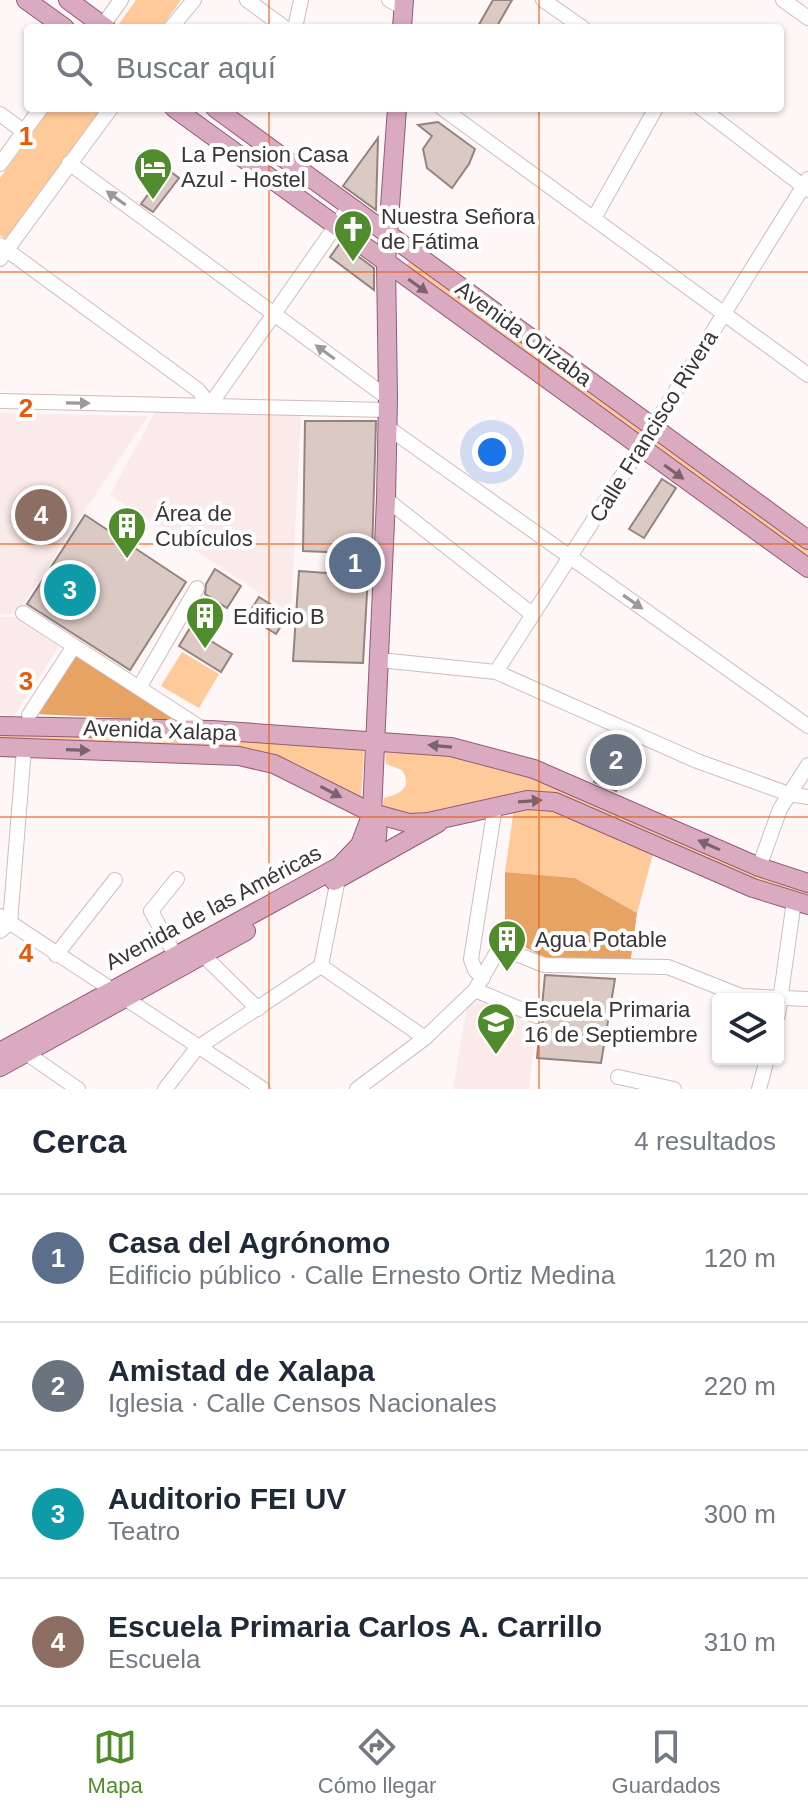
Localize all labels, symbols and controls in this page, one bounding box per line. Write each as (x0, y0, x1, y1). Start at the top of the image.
search box (24, 24, 784, 112)
icon: search (52, 46, 96, 90)
text: Buscar aquí (116, 51, 276, 84)
text: 1 (19, 121, 33, 151)
place label: La Pension Casa Azul - Hostel (181, 142, 349, 192)
hotel icon: La Pension Casa Azul - Hostel (132, 146, 174, 201)
one-way arrow (106, 190, 126, 206)
place label: Nuestra Señora de Fátima (381, 204, 536, 254)
church icon: Nuestra Señora de Fátima (332, 208, 374, 263)
street label: Avenida Orizaba (451, 276, 597, 392)
one-way arrow (408, 278, 429, 293)
street label: Calle Francisco Rivera (584, 325, 723, 527)
one-way arrow (314, 344, 336, 360)
text: 2 (19, 393, 33, 423)
one-way arrow (66, 396, 91, 409)
your location (472, 432, 512, 472)
one-way arrow (663, 464, 685, 480)
pin: 4 (15, 485, 67, 545)
place label: Área de Cubículos (155, 501, 253, 551)
building icon: Área de Cubículos (106, 505, 148, 560)
pin: 1 (329, 533, 381, 593)
pin: 3 (44, 560, 96, 620)
one-way arrow (623, 594, 643, 610)
building icon: Edificio B (184, 595, 226, 650)
place label: Edificio B (233, 604, 325, 629)
text: 3 (19, 666, 33, 696)
street label: Avenida Xalapa (83, 715, 238, 746)
pin: 2 (590, 730, 642, 790)
one-way arrow (427, 739, 452, 752)
one-way arrow (66, 744, 91, 757)
one-way arrow (319, 785, 342, 798)
one-way arrow (518, 794, 543, 807)
one-way arrow (697, 839, 721, 852)
street label: Avenida de las Américas (101, 840, 325, 975)
building icon: Agua Potable (486, 918, 528, 973)
place label: Agua Potable (535, 927, 667, 952)
text: 4 (19, 938, 34, 968)
map controls (712, 993, 784, 1065)
button: layers (712, 993, 784, 1065)
place label: Escuela Primaria 16 de Septiembre (524, 997, 698, 1047)
school or university icon: Escuela Primaria 16 de Septiembre (475, 1001, 517, 1056)
text: Cerca (32, 1122, 127, 1160)
text: 4 resultados (634, 1126, 776, 1156)
text: Casa del Agrónomo (108, 1226, 390, 1259)
text: 1 (51, 1243, 65, 1273)
text: 120 m (704, 1243, 776, 1273)
text: Edificio público · Calle Ernesto Ortiz Medina (108, 1260, 615, 1290)
text: Amistad de Xalapa (108, 1354, 375, 1387)
text: 2 (51, 1371, 65, 1401)
text: 220 m (704, 1371, 776, 1401)
text: Iglesia · Calle Censos Nacionales (108, 1388, 497, 1418)
text: Auditorio FEI UV (108, 1482, 346, 1515)
text: 3 (51, 1499, 65, 1529)
text: 300 m (704, 1499, 776, 1529)
text: Teatro (108, 1516, 180, 1546)
text: Escuela Primaria Carlos A. Carrillo (108, 1610, 602, 1643)
text: 4 (51, 1627, 65, 1657)
text: 310 m (704, 1627, 776, 1657)
text: Escuela (108, 1644, 201, 1674)
tab: Mapa (88, 1725, 143, 1799)
tab: Cómo llegar (318, 1725, 436, 1799)
tab: Guardados (612, 1725, 720, 1799)

